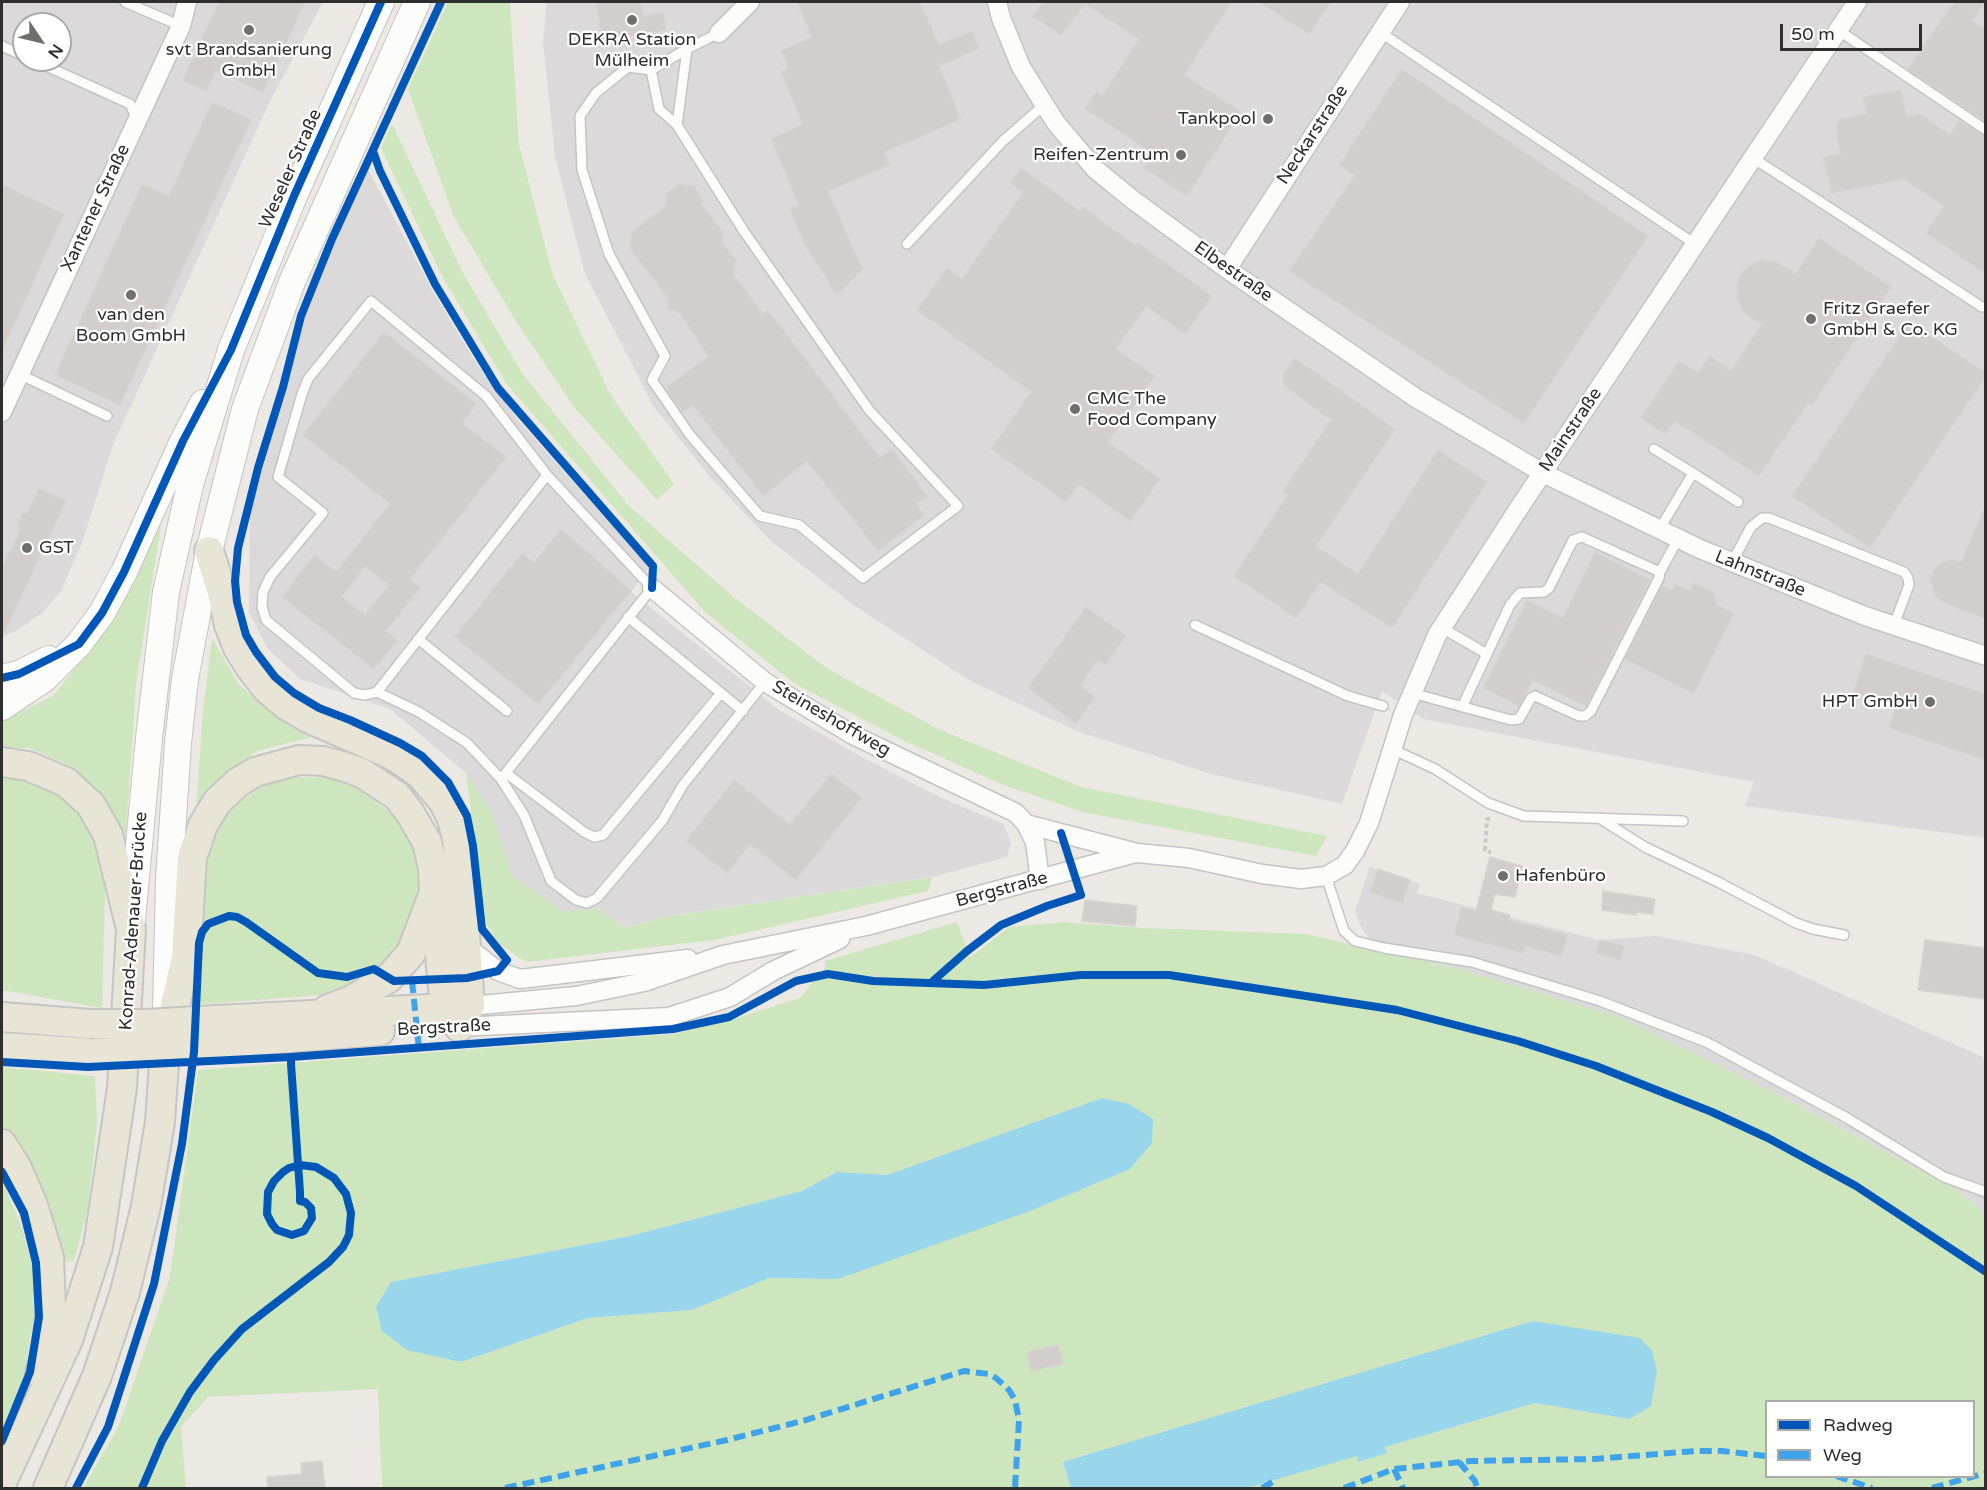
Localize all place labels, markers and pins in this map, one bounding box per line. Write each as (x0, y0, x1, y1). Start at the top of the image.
marker: DEKRA Station Mülheim (625, 13, 639, 27)
marker: svt Brandsanierung GmbH (242, 23, 256, 37)
place label: DEKRA Station Mülheim (568, 29, 696, 72)
place label: svt Brandsanierung GmbH (166, 39, 332, 82)
place label: Tankpool (1178, 108, 1256, 130)
marker: Tankpool (1261, 112, 1275, 126)
place label: Reifen-Zentrum (1033, 144, 1169, 166)
marker: Reifen-Zentrum (1174, 148, 1188, 162)
marker: van den Boom GmbH (124, 288, 138, 302)
place label: Fritz Graefer GmbH & Co. KG (1823, 298, 1958, 340)
place label: van den Boom GmbH (76, 304, 186, 346)
marker: Fritz Graefer GmbH & Co. KG (1804, 312, 1818, 326)
place label: CMC The Food Company (1087, 388, 1217, 430)
marker: CMC The Food Company (1068, 402, 1082, 416)
place label: GST (39, 537, 74, 559)
marker: GST (20, 541, 34, 555)
place label: HPT GmbH (1822, 691, 1918, 713)
marker: HPT GmbH (1923, 695, 1937, 709)
place label: Hafenbüro (1515, 865, 1606, 887)
marker: Hafenbüro (1496, 869, 1510, 883)

